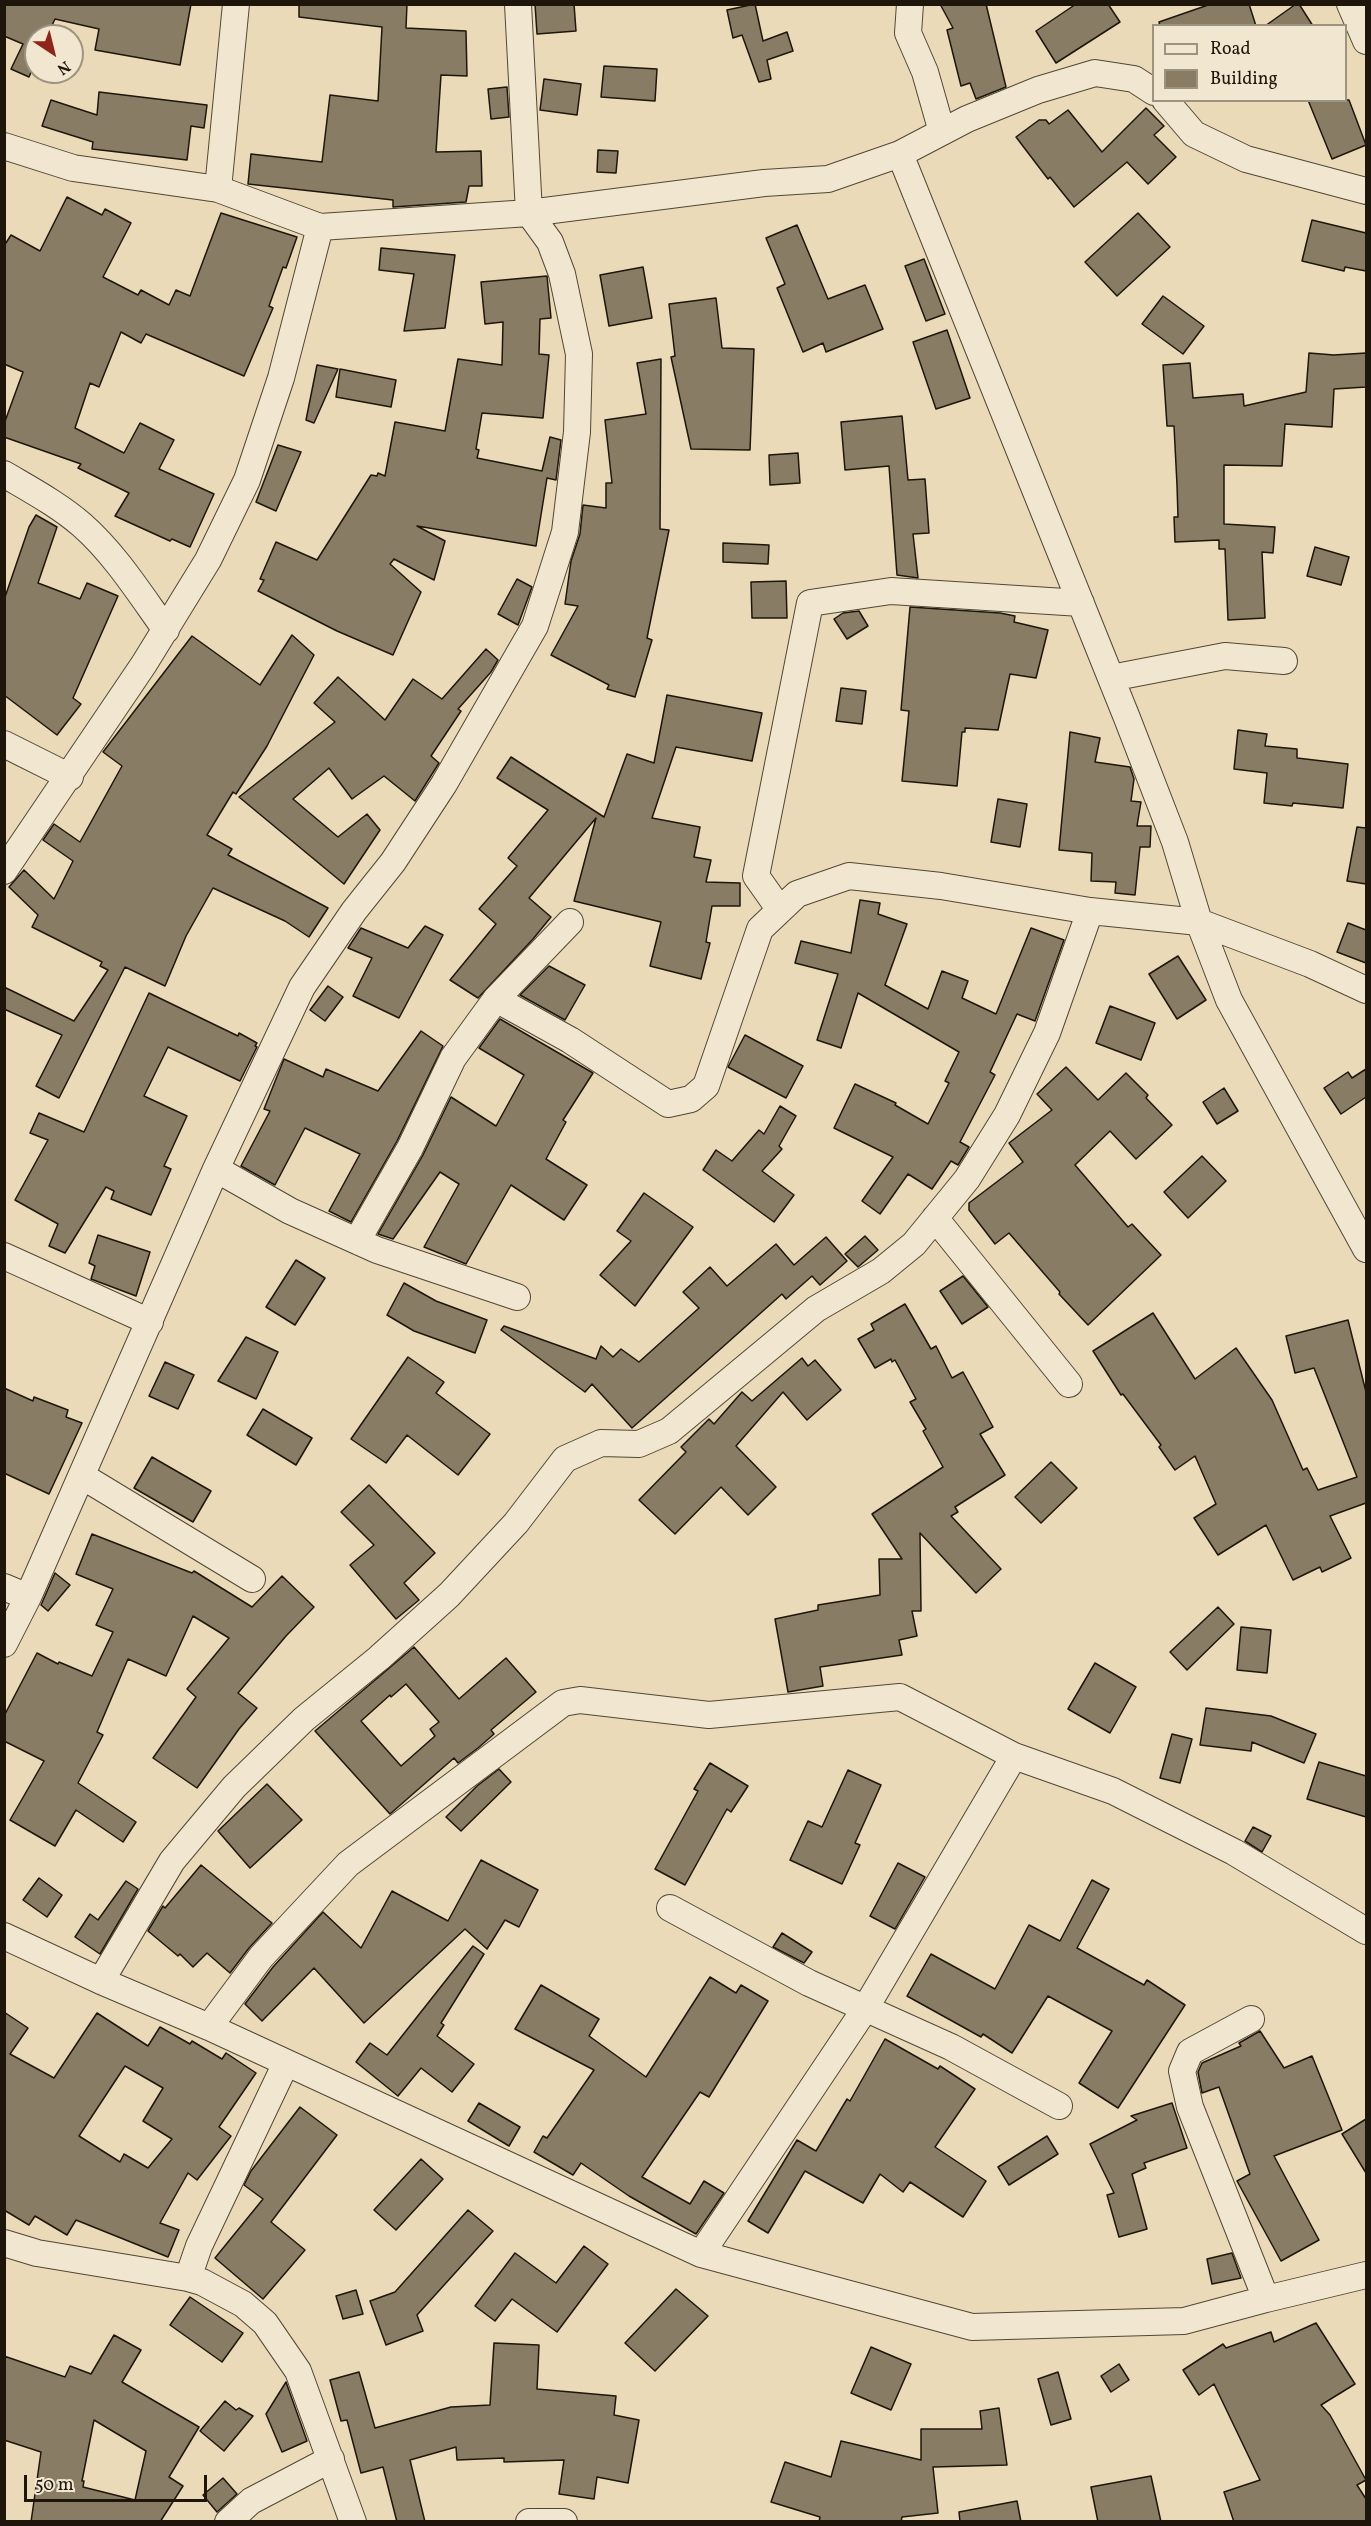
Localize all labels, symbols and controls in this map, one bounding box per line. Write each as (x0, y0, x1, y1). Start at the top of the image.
north arrow (24, 24, 84, 84)
legend (1152, 24, 1347, 102)
text: Road (1210, 37, 1251, 62)
text: N (52, 55, 74, 79)
text: Building (1210, 67, 1278, 92)
scale bar (27, 2463, 210, 2501)
text: 50 m (35, 2473, 74, 2498)

